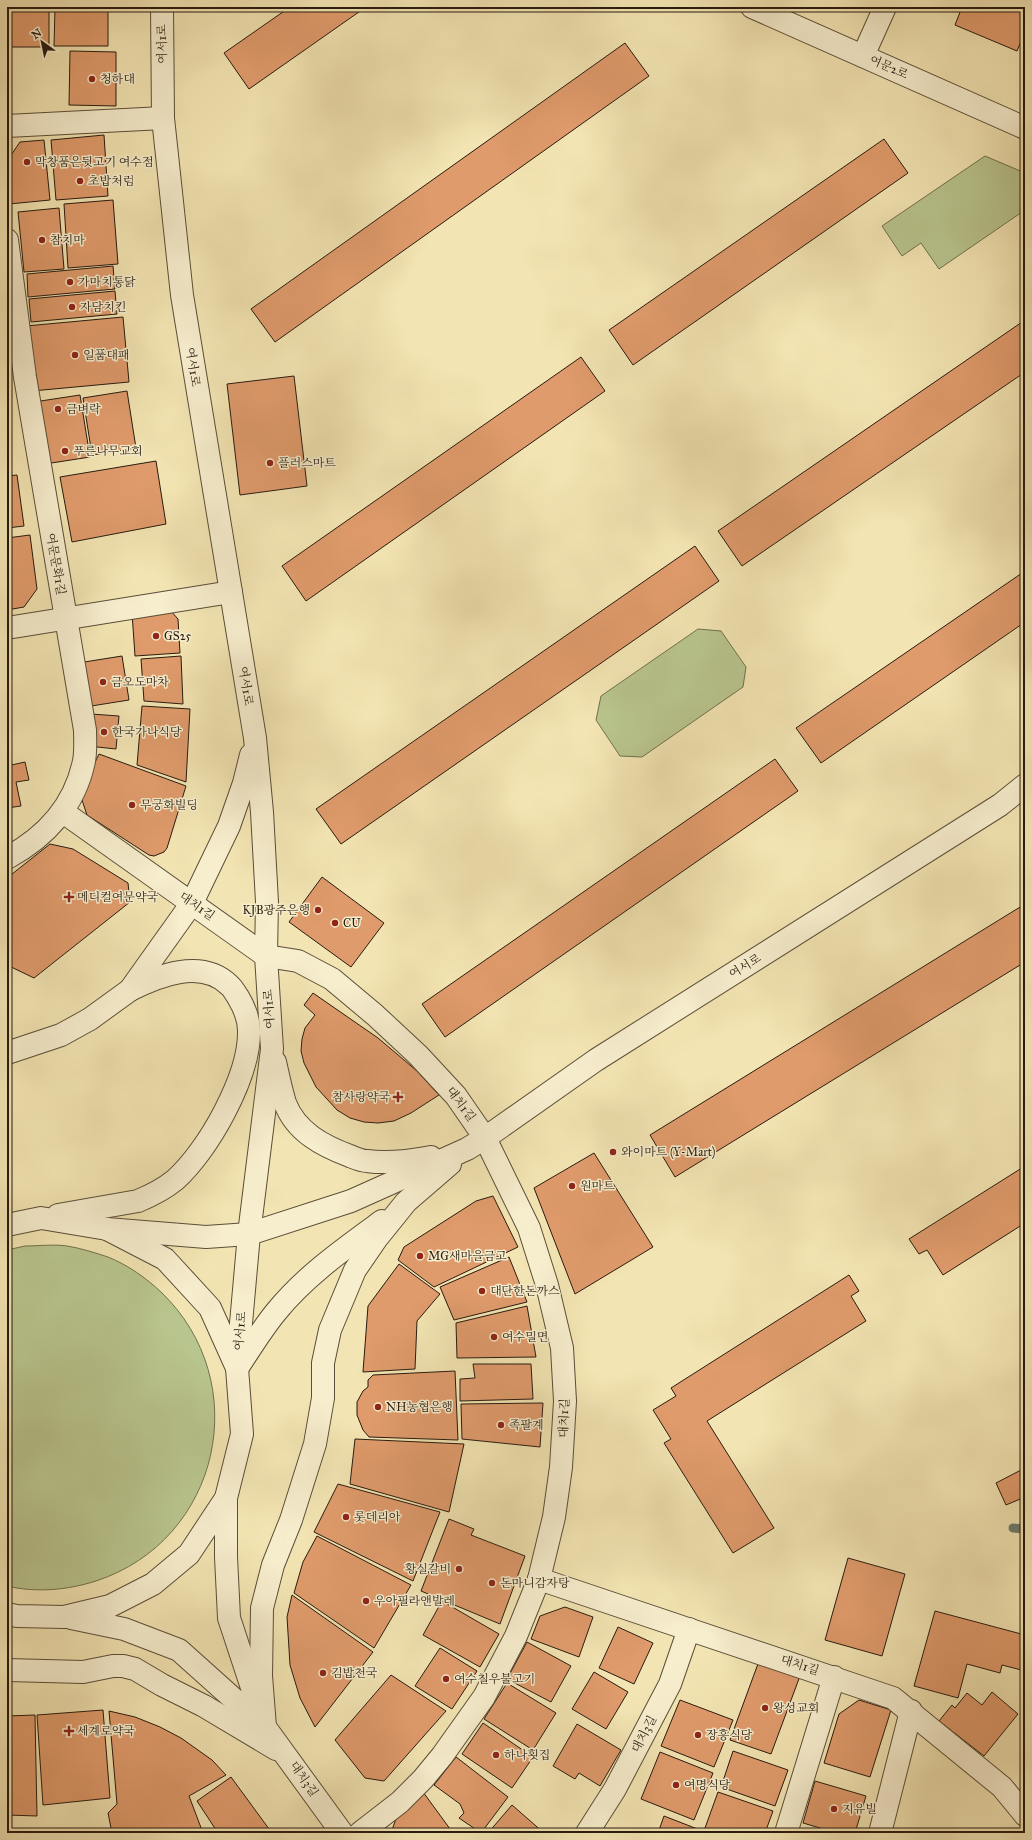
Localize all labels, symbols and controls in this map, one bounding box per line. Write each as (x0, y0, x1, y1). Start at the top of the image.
north arrow (22, 22, 62, 62)
street label: 여서1로 (155, 24, 169, 64)
text: N (29, 26, 45, 42)
street label: 여문2로 (868, 52, 911, 82)
place label: 청하대 (100, 72, 135, 86)
marker: 청하대 (87, 74, 97, 84)
place label: 막창품은뒷고기 여수점 (35, 155, 154, 169)
marker: 막창품은뒷고기 여수점 (22, 157, 32, 167)
place label: 초밥처럼 (88, 174, 134, 188)
marker: 초밥처럼 (75, 176, 85, 186)
place label: 참치마 (50, 233, 85, 247)
marker: 참치마 (37, 235, 47, 245)
place label: 가마치통닭 (78, 275, 136, 289)
marker: 가마치통닭 (65, 277, 75, 287)
place label: 자담치킨 (80, 300, 126, 314)
marker: 자담치킨 (67, 302, 77, 312)
street label: 여서1로 (183, 346, 203, 388)
place label: 일품대패 (83, 348, 129, 362)
marker: 일품대패 (70, 350, 80, 360)
place label: 금벼락 (66, 402, 101, 416)
marker: 금벼락 (53, 404, 63, 414)
place label: 푸른나무교회 (73, 444, 143, 458)
marker: 푸른나무교회 (60, 446, 70, 456)
place label: 플러스마트 (278, 456, 336, 470)
marker: 플러스마트 (265, 458, 275, 468)
street label: 여문문화1길 (44, 532, 68, 596)
place label: GS25 (164, 629, 192, 643)
marker: GS25 (151, 631, 161, 641)
street label: 여서1로 (236, 665, 256, 707)
place label: 금오도마차 (111, 675, 169, 689)
marker: 금오도마차 (98, 677, 108, 687)
place label: 한국가나식당 (112, 725, 182, 739)
marker: 한국가나식당 (99, 727, 109, 737)
place label: 무궁화빌딩 (140, 798, 198, 812)
marker: 무궁화빌딩 (127, 800, 137, 810)
street label: 대치1길 (177, 889, 217, 923)
place label: 메디컬여문약국 (77, 890, 159, 904)
marker: 메디컬여문약국 (64, 892, 74, 902)
place label: KJB광주은행 (243, 903, 310, 918)
marker: KJB광주은행 (313, 905, 323, 915)
place label: CU (343, 916, 361, 930)
marker: CU (330, 918, 340, 928)
street label: 여서로 (727, 951, 764, 981)
street label: 여서1로 (261, 988, 277, 1029)
street label: 대치1길 (444, 1084, 478, 1124)
place label: 참사랑약국 (332, 1090, 390, 1104)
marker: 참사랑약국 (393, 1092, 403, 1102)
place label: 와이마트 (Y-Mart) (621, 1145, 715, 1159)
marker: 와이마트 (Y-Mart) (608, 1147, 618, 1157)
place label: 원마트 (580, 1179, 615, 1193)
marker: 원마트 (567, 1181, 577, 1191)
place label: MG새마을금고 (428, 1249, 507, 1263)
marker: MG새마을금고 (415, 1251, 425, 1261)
place label: 대단한돈까스 (490, 1284, 560, 1298)
marker: 대단한돈까스 (477, 1286, 487, 1296)
street label: 여서1로 (231, 1310, 249, 1351)
place label: 여수밀면 (502, 1330, 548, 1344)
marker: 여수밀면 (489, 1332, 499, 1342)
street label: 대치1길 (556, 1398, 572, 1438)
place label: NH농협은행 (386, 1400, 453, 1414)
marker: NH농협은행 (373, 1402, 383, 1412)
place label: 족팔계 (509, 1418, 544, 1432)
marker: 족팔계 (496, 1420, 506, 1430)
place label: 롯데리아 (354, 1510, 401, 1524)
marker: 롯데리아 (341, 1512, 351, 1522)
place label: 황실갈비 (405, 1562, 451, 1576)
marker: 황실갈비 (454, 1564, 464, 1574)
place label: 돈마니감자탕 (500, 1576, 570, 1590)
marker: 돈마니감자탕 (487, 1578, 497, 1588)
place label: 우아필라앤발레 (374, 1594, 455, 1608)
marker: 우아필라앤발레 (361, 1596, 371, 1606)
street label: 대치1길 (779, 1652, 821, 1678)
place label: 김밥천국 (331, 1666, 378, 1680)
marker: 김밥천국 (318, 1668, 328, 1678)
place label: 여수칠우불고기 (454, 1672, 535, 1686)
marker: 여수칠우불고기 (441, 1674, 451, 1684)
place label: 왕성교회 (773, 1701, 819, 1715)
marker: 왕성교회 (760, 1703, 770, 1713)
street label: 대치3길 (629, 1713, 659, 1755)
place label: 세계로약국 (77, 1724, 135, 1738)
marker: 세계로약국 (64, 1726, 74, 1736)
place label: 장흥식당 (706, 1728, 753, 1742)
marker: 장흥식당 (693, 1730, 703, 1740)
place label: 하나횟집 (504, 1748, 550, 1762)
marker: 하나횟집 (491, 1750, 501, 1760)
street label: 대치3길 (287, 1759, 321, 1799)
place label: 여명식당 (684, 1778, 731, 1792)
marker: 여명식당 (671, 1780, 681, 1790)
place label: 지유빌 (842, 1802, 877, 1816)
marker: 지유빌 (829, 1804, 839, 1814)

